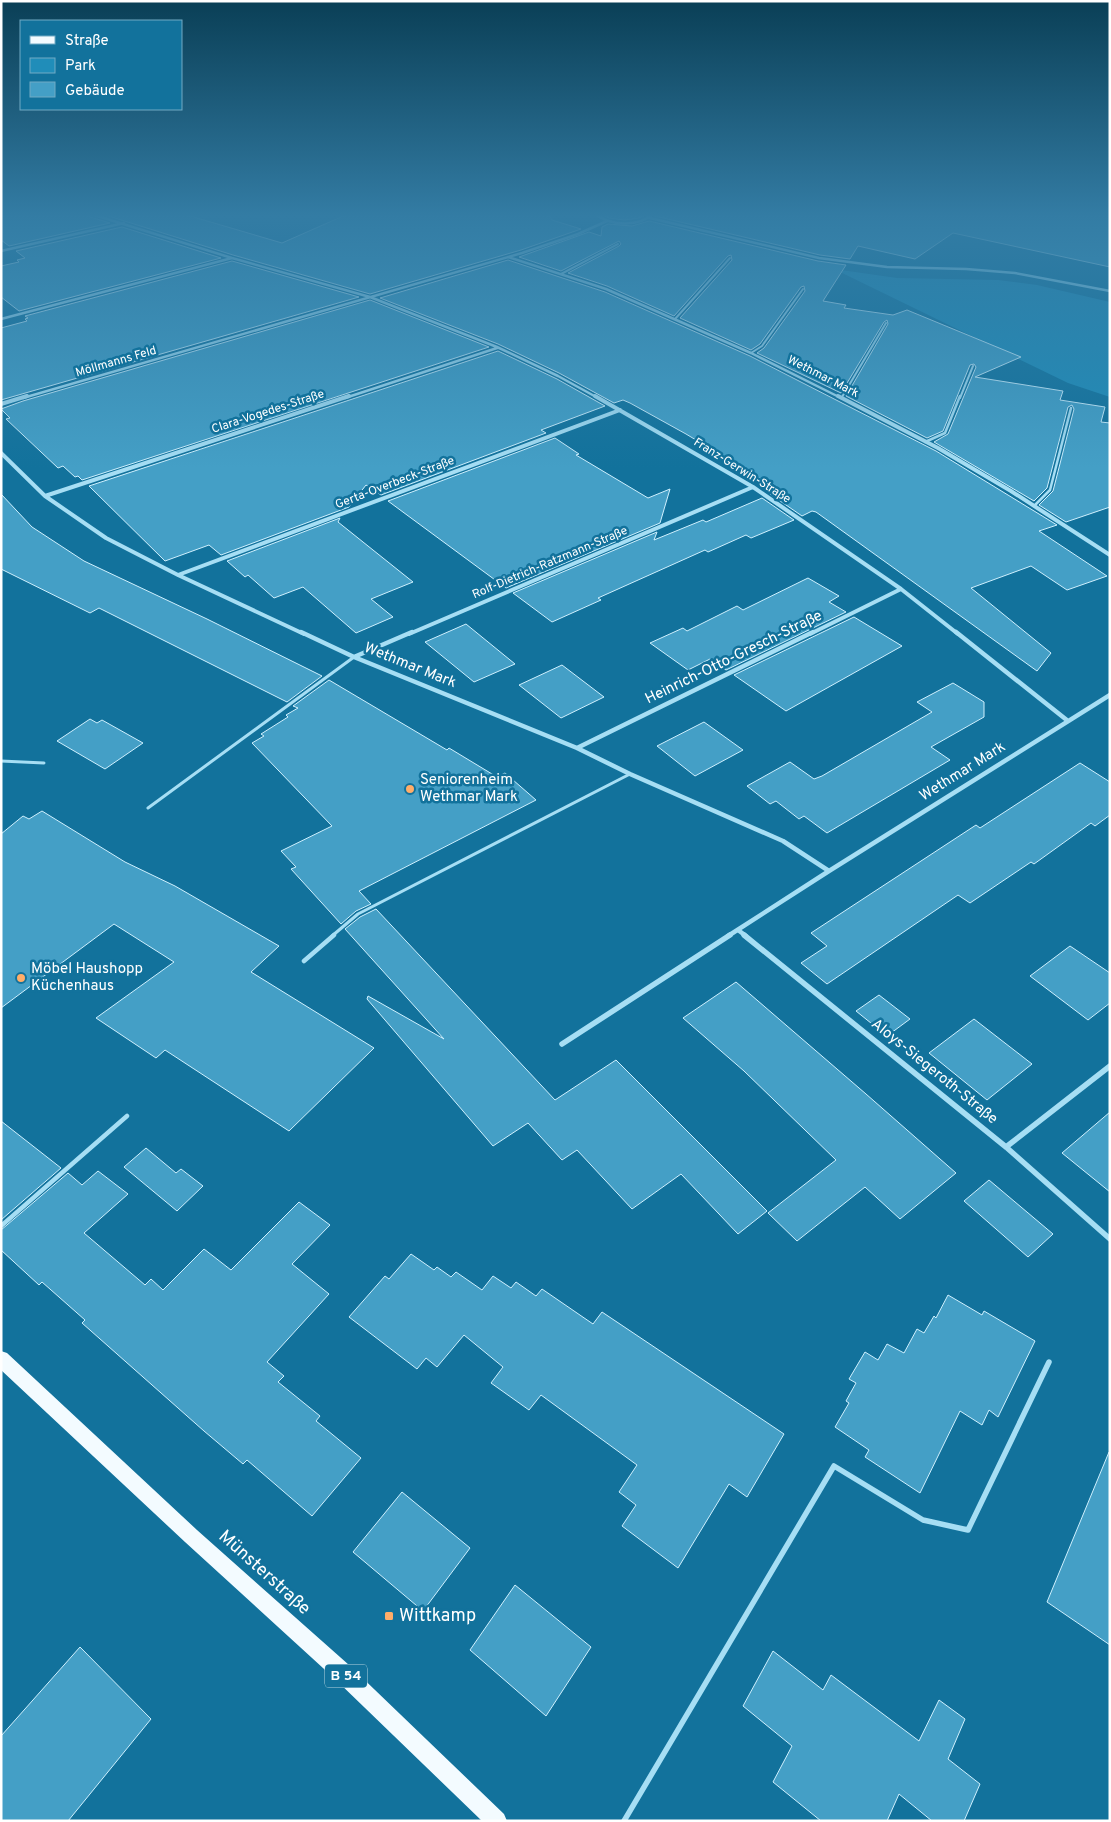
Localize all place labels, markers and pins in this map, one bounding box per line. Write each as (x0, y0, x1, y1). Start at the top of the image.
place label: Seniorenheim Wethmar Mark (420, 771, 518, 807)
marker: Seniorenheim Wethmar Mark (404, 783, 416, 795)
place label: Möbel Haushopp Küchenhaus (31, 960, 143, 996)
marker: Möbel Haushopp Küchenhaus (15, 972, 27, 984)
place label: Wittkamp (399, 1605, 476, 1628)
marker: Wittkamp (383, 1610, 395, 1622)

